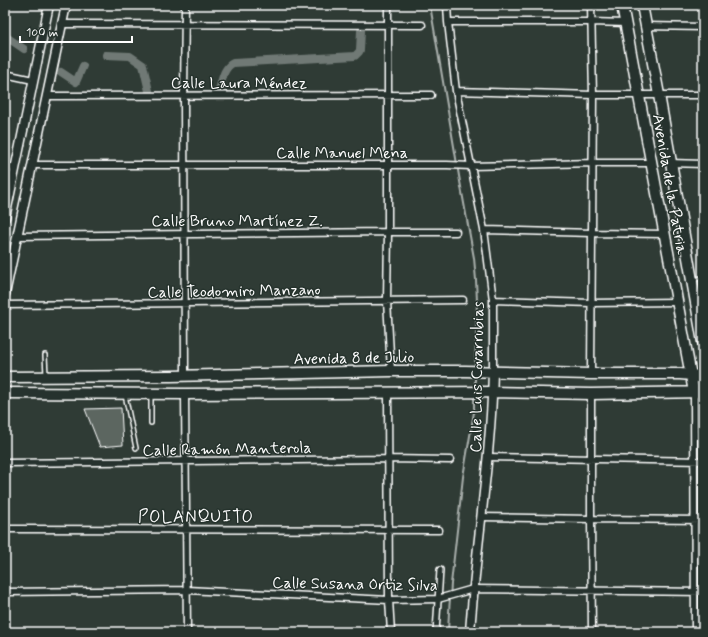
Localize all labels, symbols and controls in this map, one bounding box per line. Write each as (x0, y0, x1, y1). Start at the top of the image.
scale bar (20, 18, 132, 44)
text: 100 m (26, 25, 58, 41)
street label: Calle Laura Méndez (171, 73, 307, 94)
street label: Avenida de la Patria (647, 112, 692, 256)
street label: Calle Manuel Mena (276, 143, 408, 164)
street label: Calle Bruno Martínez Z. (151, 211, 323, 232)
street label: Calle Teodomiro Manzano (147, 279, 321, 304)
street label: Calle Luis Covarrubias (466, 301, 489, 453)
street label: Avenida 8 de Julio (294, 347, 415, 370)
street label: Calle Ramón Manterola (142, 438, 312, 461)
district label: POLANQUITO (138, 506, 254, 528)
street label: Calle Susana Ortiz Silva (272, 573, 438, 596)

